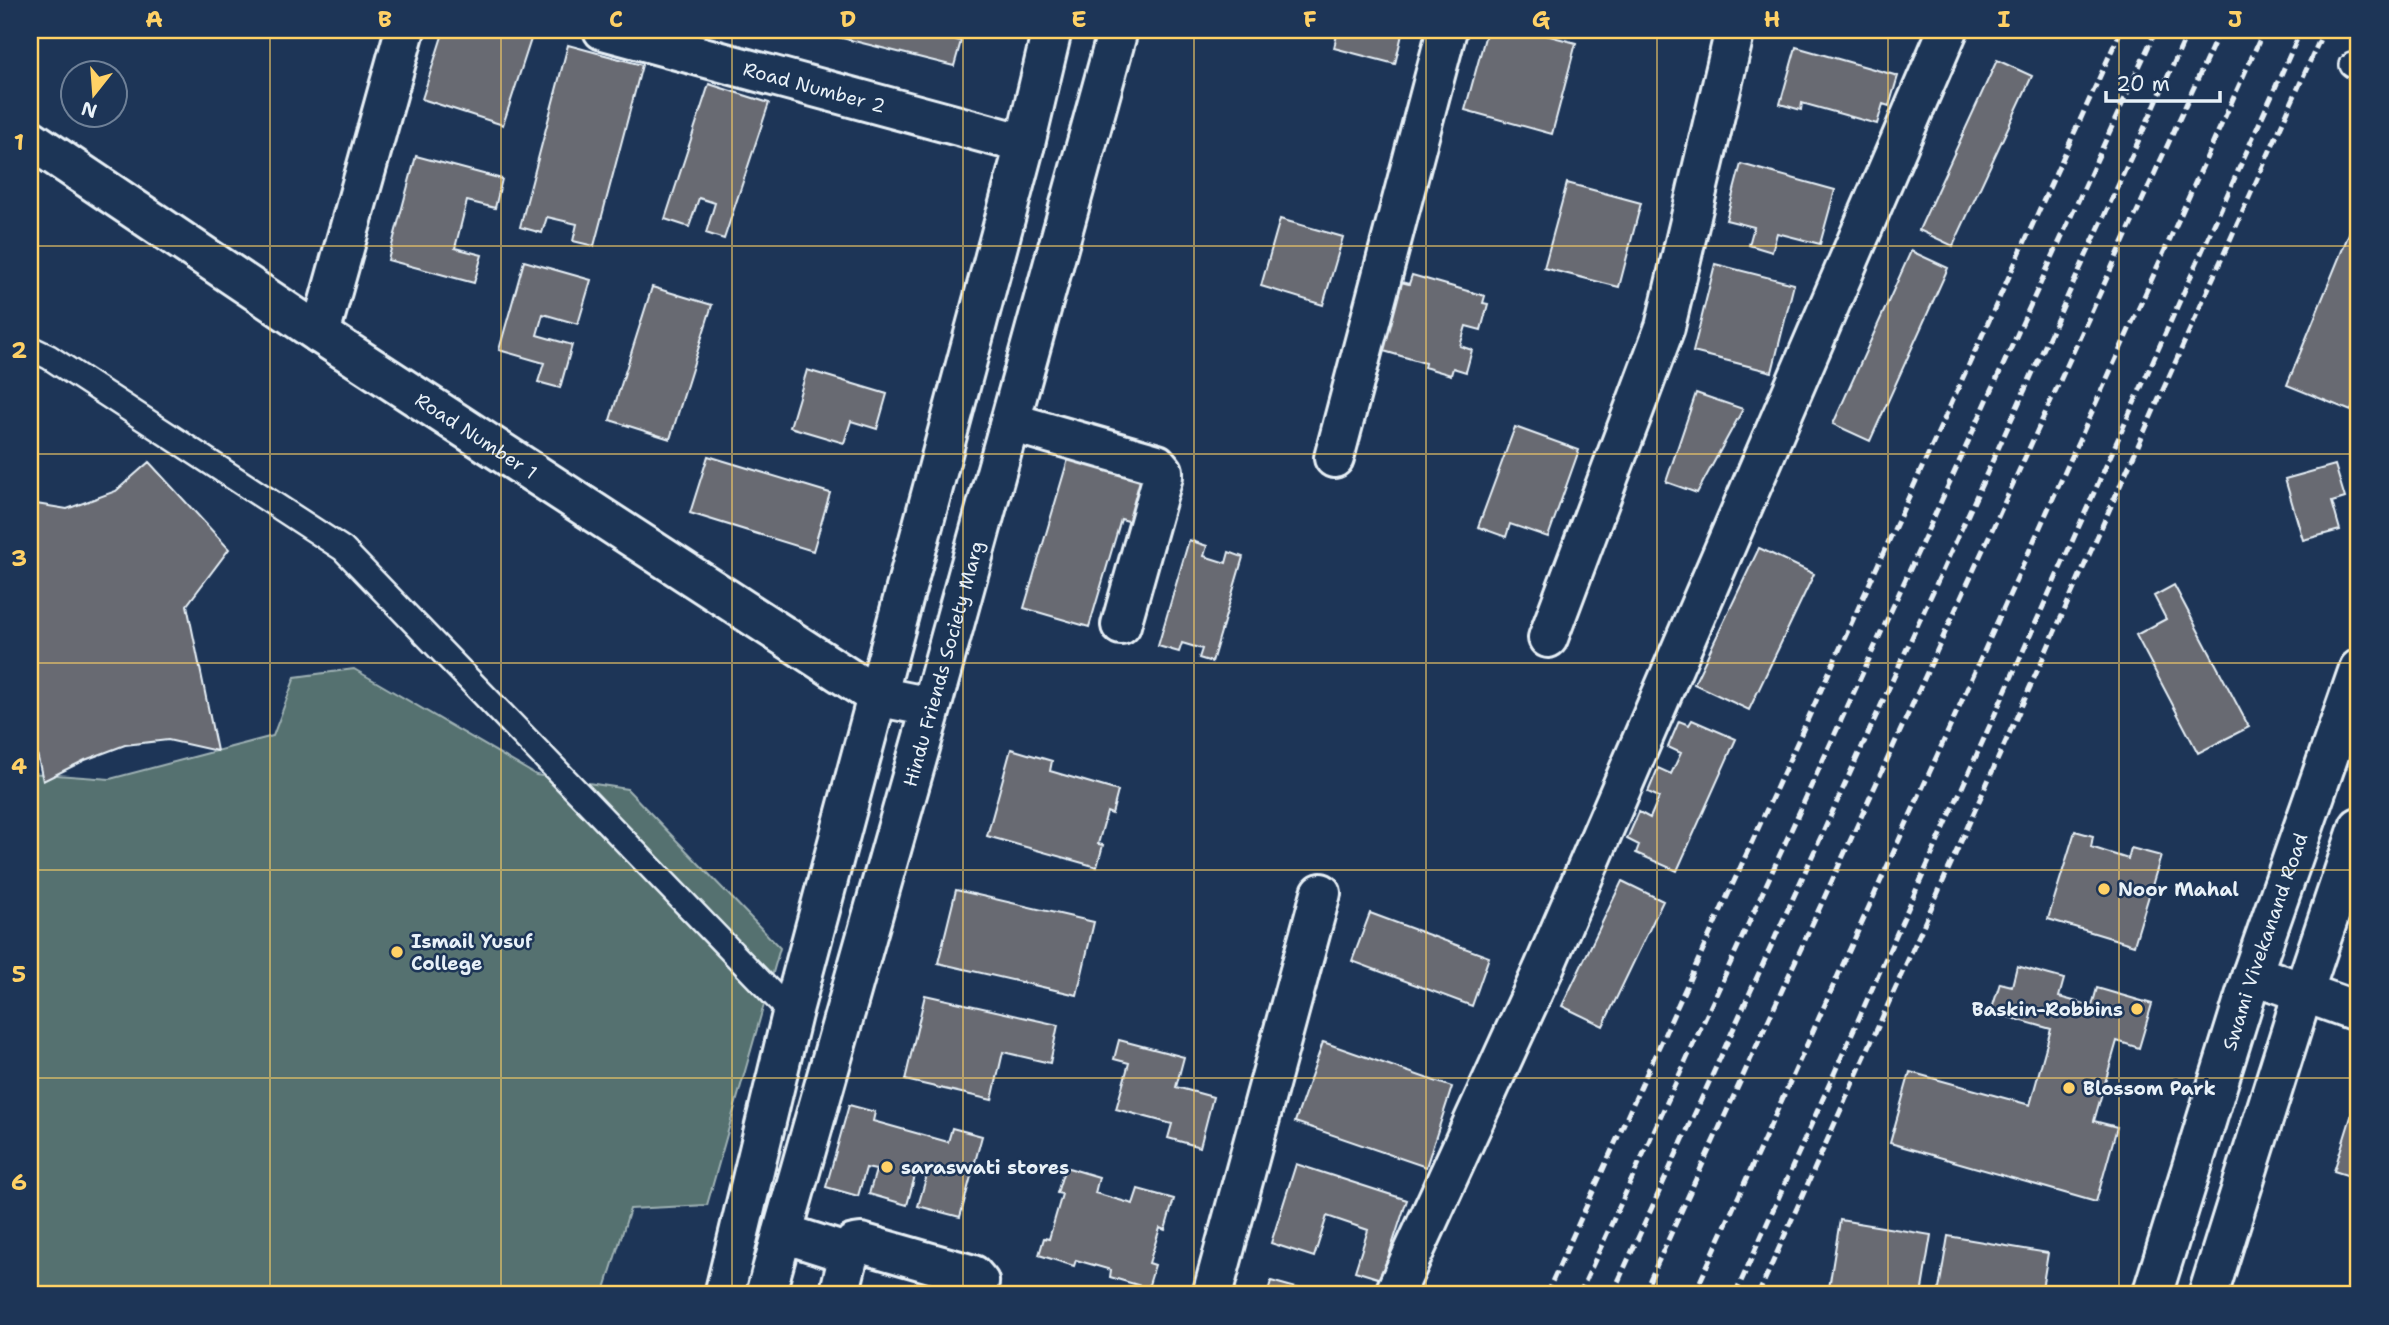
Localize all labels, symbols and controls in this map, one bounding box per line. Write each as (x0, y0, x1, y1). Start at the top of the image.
text: A (145, 4, 163, 34)
text: B (378, 4, 392, 34)
text: C (609, 4, 623, 34)
text: D (840, 4, 856, 34)
text: E (1071, 4, 1087, 34)
text: F (1303, 4, 1317, 34)
text: G (1532, 4, 1551, 34)
text: H (1764, 4, 1780, 34)
text: I (1998, 4, 2011, 34)
text: J (2228, 4, 2242, 34)
street label: Road Number 2 (740, 56, 888, 119)
north arrow (60, 60, 130, 130)
scale bar (2106, 60, 2219, 104)
text: 20 m (2116, 70, 2170, 98)
text: N (78, 96, 100, 124)
text: 1 (14, 127, 24, 157)
text: 2 (11, 335, 27, 365)
street label: Road Number 1 (410, 387, 542, 485)
street label: Hindu Friends Society Marg (898, 538, 990, 790)
text: 3 (11, 543, 27, 573)
text: 4 (11, 751, 27, 781)
street label: Swami Vivekanand Road (2217, 830, 2314, 1053)
place label: Noor Mahal (2118, 877, 2239, 902)
marker: Noor Mahal (2096, 881, 2112, 897)
place label: Ismail Yusuf College (411, 929, 533, 976)
marker: Ismail Yusuf College (389, 944, 405, 960)
text: 5 (12, 959, 26, 989)
place label: Baskin-Robbins (1972, 997, 2123, 1022)
marker: Baskin-Robbins (2129, 1001, 2145, 1017)
place label: Blossom Park (2083, 1076, 2216, 1101)
marker: Blossom Park (2061, 1080, 2077, 1096)
place label: saraswati stores (901, 1155, 1069, 1180)
marker: saraswati stores (879, 1159, 895, 1175)
text: 6 (11, 1167, 27, 1197)

